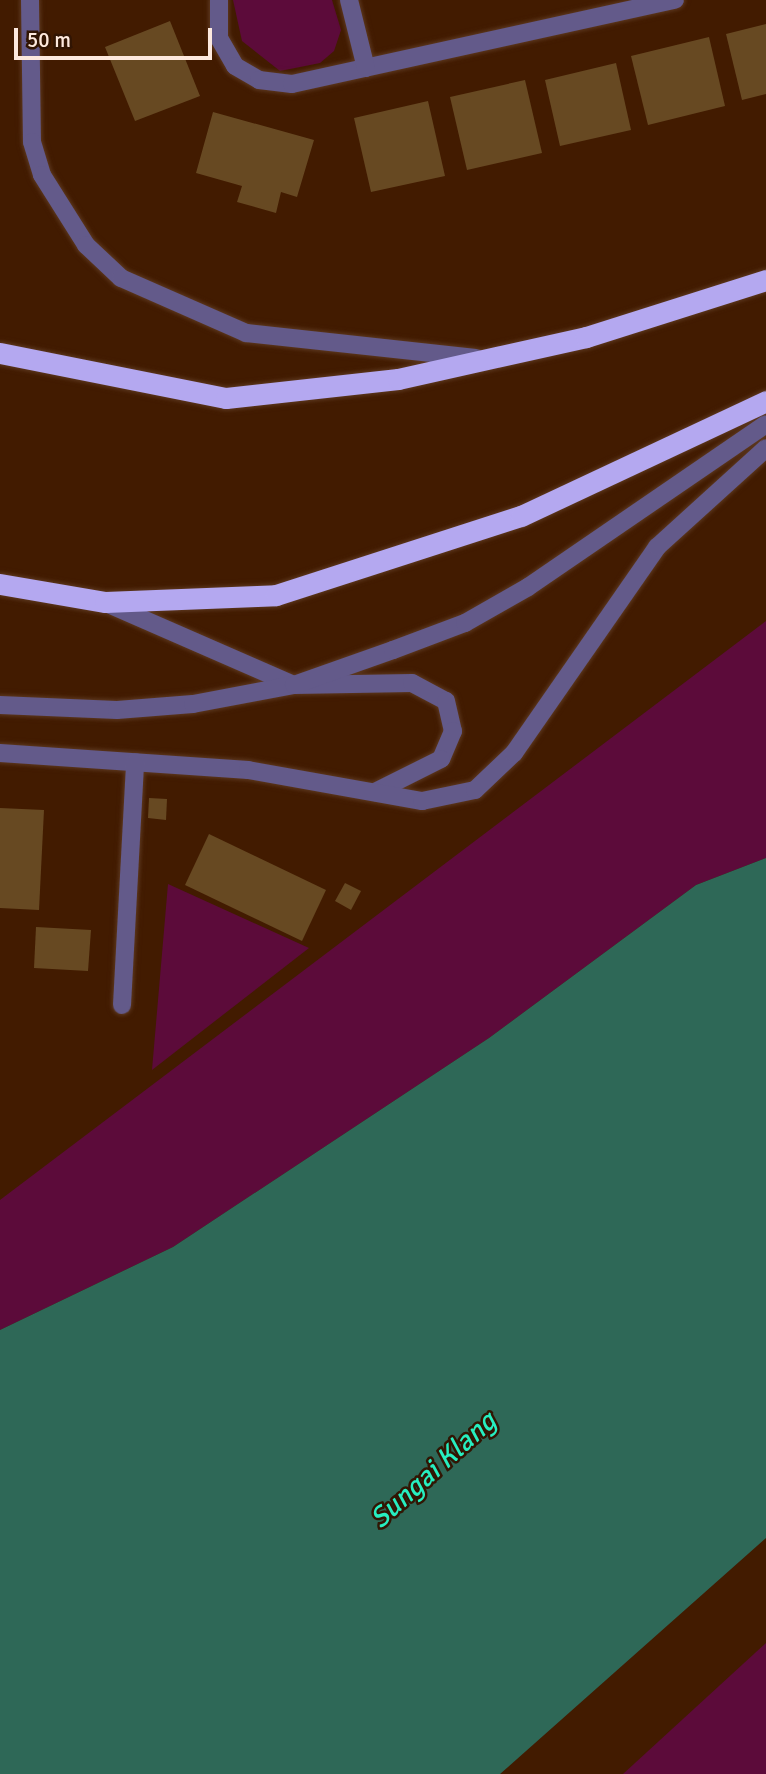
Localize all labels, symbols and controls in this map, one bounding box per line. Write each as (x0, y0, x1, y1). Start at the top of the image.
scale bar (18, 14, 215, 58)
text: 50 m (27, 27, 71, 53)
water label: Sungai Klang (363, 1405, 503, 1535)

